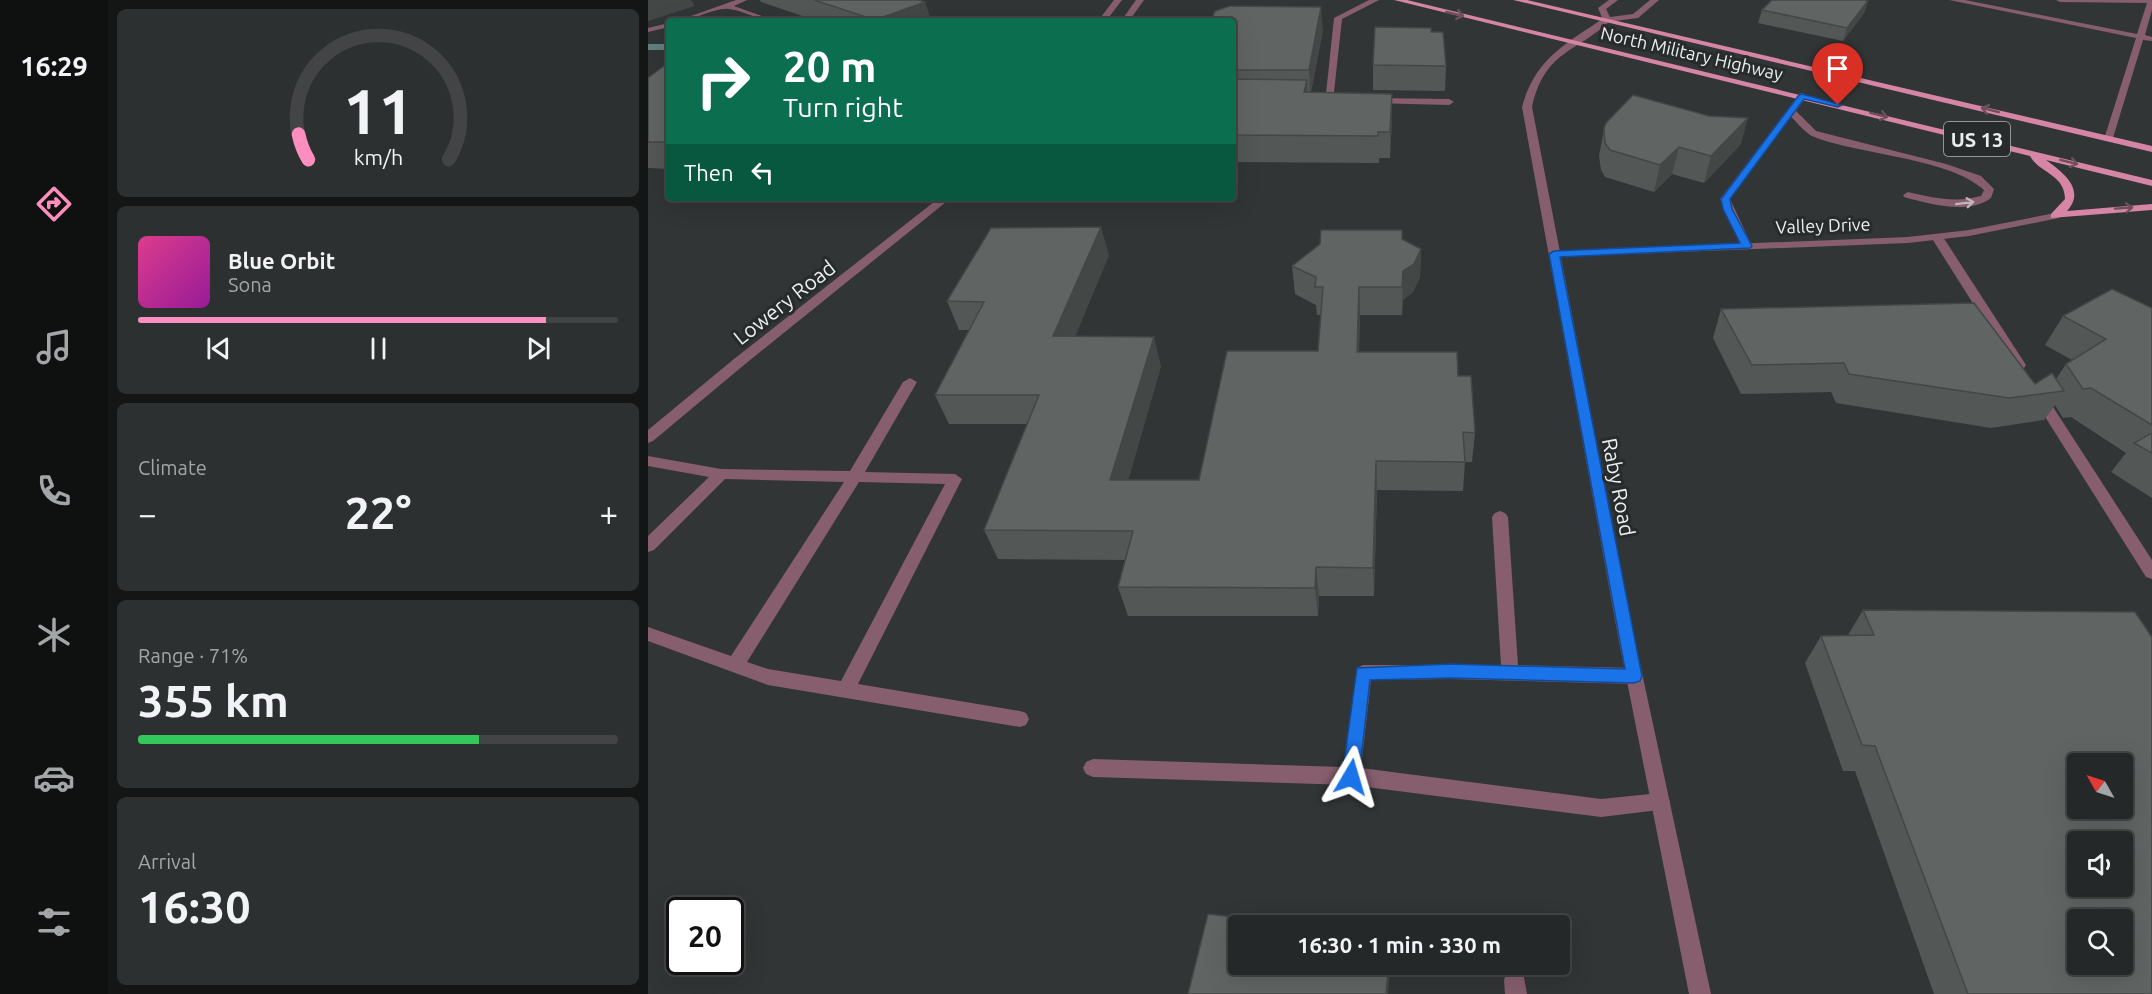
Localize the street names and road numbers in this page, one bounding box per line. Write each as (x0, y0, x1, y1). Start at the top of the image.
street label: North Military Highway (1599, 22, 1785, 84)
road number: US 13 (1944, 122, 2010, 156)
street label: Valley Drive (1775, 213, 1871, 237)
street label: Lowery Road (728, 255, 840, 349)
street label: Raby Road (1598, 436, 1640, 538)

